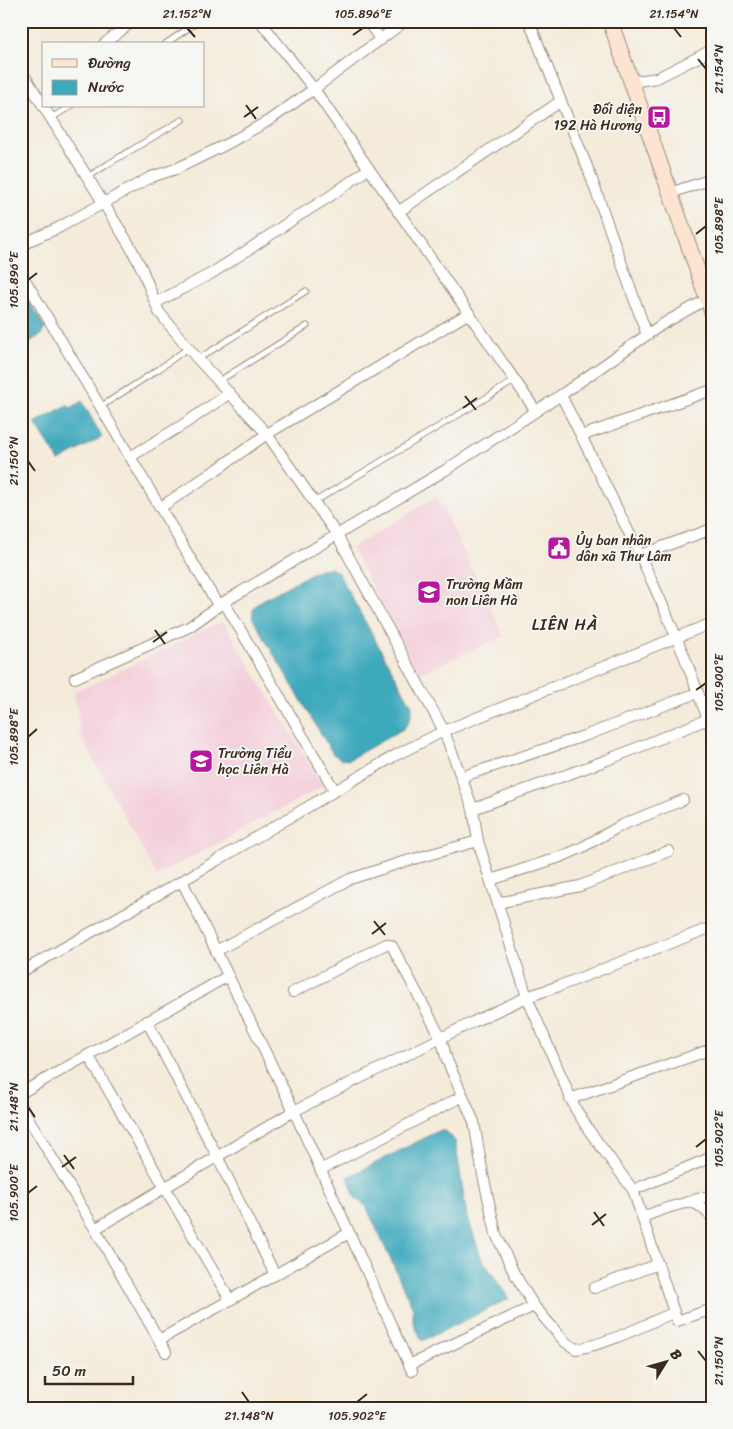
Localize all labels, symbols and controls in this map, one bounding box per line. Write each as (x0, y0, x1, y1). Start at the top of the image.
text: 21.152°N (163, 3, 212, 25)
text: 105.896°E (335, 3, 393, 25)
text: 21.154°N (649, 3, 699, 25)
legend (42, 42, 205, 108)
text: 21.154°N (708, 44, 730, 94)
text: Đường (88, 50, 131, 76)
text: Nước (88, 74, 125, 100)
place label: Đối diện 192 Hà Hương (554, 97, 642, 138)
bus stop icon: Đối diện 192 Hà Hương (646, 104, 672, 130)
text: 105.898°E (708, 196, 730, 255)
text: 105.896°E (3, 250, 25, 308)
text: 21.150°N (3, 436, 25, 486)
place label: Ủy ban nhân dân xã Thư Lâm (576, 528, 671, 569)
public building icon: Ủy ban nhân dân xã Thư Lâm (546, 535, 572, 561)
place label: Trường Mầm non Liên Hà (446, 572, 523, 613)
school or university icon: Trường Mầm non Liên Hà (416, 579, 442, 605)
district label: LIÊN HÀ (532, 610, 598, 639)
text: 105.900°E (708, 653, 730, 712)
text: 105.898°E (3, 707, 25, 766)
place label: Trường Tiểu học Liên Hà (217, 741, 292, 782)
school or university icon: Trường Tiểu học Liên Hà (188, 748, 214, 774)
text: 21.148°N (3, 1082, 25, 1132)
text: 105.902°E (708, 1109, 730, 1168)
text: 105.900°E (3, 1163, 25, 1222)
north arrow (640, 1336, 690, 1386)
text: 21.150°N (708, 1336, 730, 1386)
text: B (663, 1343, 689, 1366)
scale bar (45, 1354, 132, 1386)
text: 50 m (52, 1358, 87, 1384)
text: 21.148°N (224, 1405, 274, 1427)
text: 105.902°E (328, 1405, 387, 1427)

